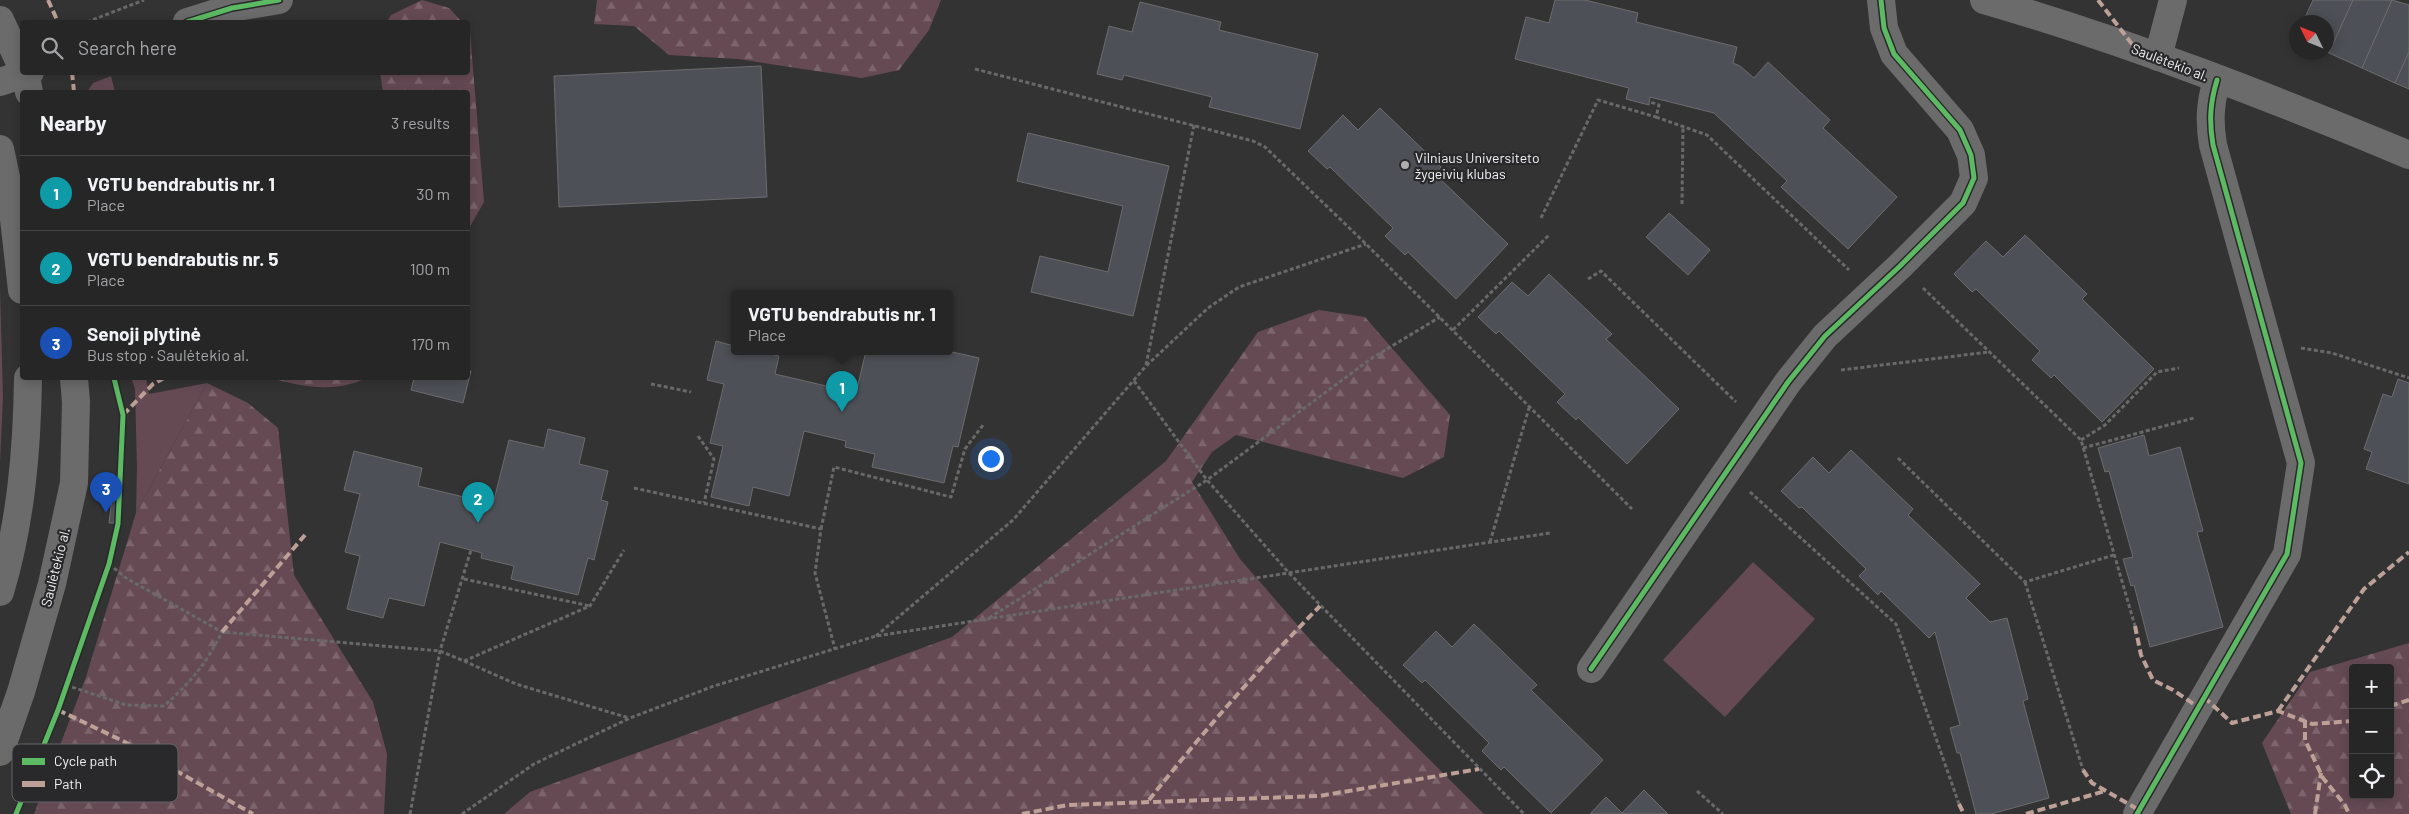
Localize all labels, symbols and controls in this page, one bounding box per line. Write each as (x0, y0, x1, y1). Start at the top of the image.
north arrow (2289, 15, 2334, 60)
search box (20, 20, 470, 75)
icon: search (38, 34, 66, 62)
text: Search here (78, 36, 177, 59)
street label: Saulėtekio al. (2129, 40, 2211, 84)
text: Nearby (40, 110, 106, 135)
text: 3 results (391, 113, 450, 132)
place label: Vilniaus Universiteto žygeivių klubas (1415, 149, 1540, 182)
marker: Vilniaus Universiteto žygeivių klubas (1399, 159, 1411, 171)
text: VGTU bendrabutis nr. 1 (87, 172, 275, 195)
text: 1 (53, 184, 59, 203)
text: 30 m (416, 184, 450, 203)
text: Place (87, 195, 125, 214)
text: VGTU bendrabutis nr. 5 (87, 247, 278, 270)
text: 2 (52, 259, 60, 278)
text: 100 m (410, 259, 450, 278)
text: Place (87, 270, 125, 289)
popup (731, 290, 953, 355)
text: VGTU bendrabutis nr. 1 (748, 302, 936, 325)
text: Senoji plytinė (87, 322, 201, 345)
text: Place (748, 325, 786, 344)
text: 3 (52, 334, 60, 353)
text: 170 m (411, 334, 450, 353)
text: Bus stop · Saulėtekio al. (87, 345, 249, 364)
pin: 1 (826, 371, 858, 412)
your location (978, 446, 1004, 472)
pin: 3 (90, 472, 122, 513)
pin: 2 (462, 482, 494, 523)
street label: Saulėtekio al. (37, 526, 73, 608)
map controls (2349, 664, 2394, 799)
button: + (2349, 664, 2394, 709)
button: − (2349, 709, 2394, 754)
legend (12, 744, 178, 802)
text: Cycle path (54, 752, 117, 769)
button: locate (2349, 754, 2394, 799)
text: Path (54, 775, 82, 792)

